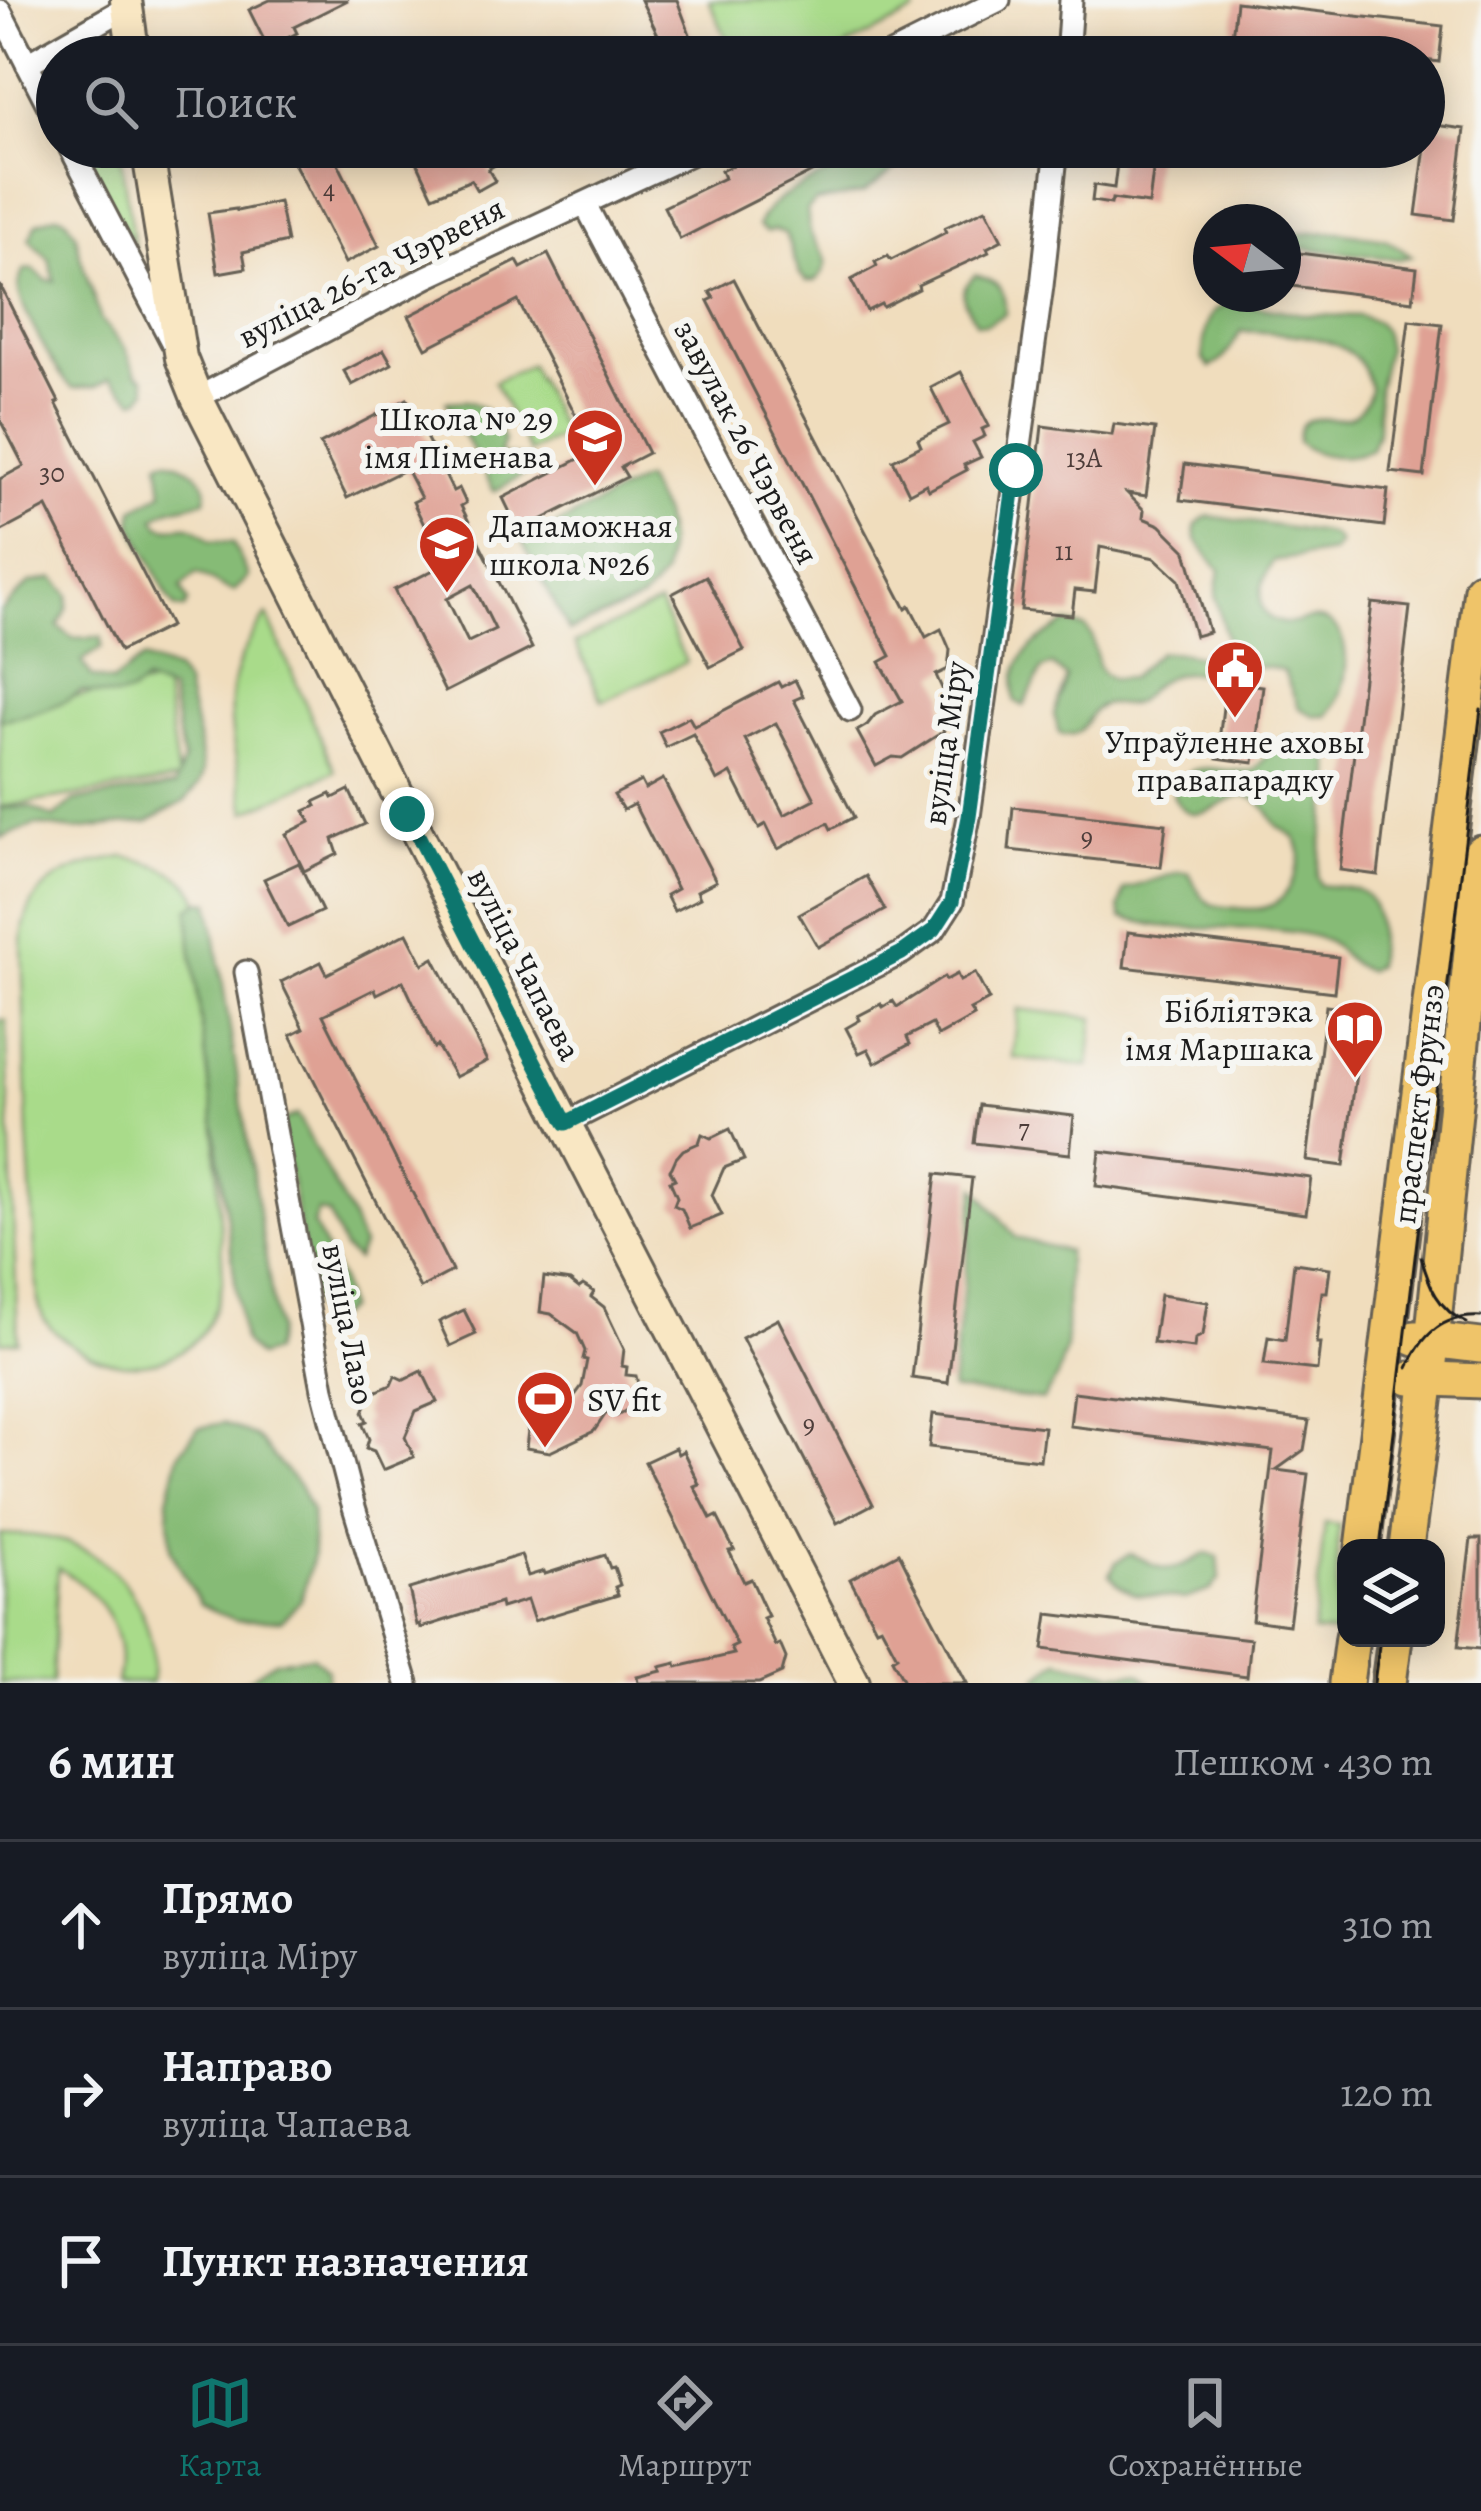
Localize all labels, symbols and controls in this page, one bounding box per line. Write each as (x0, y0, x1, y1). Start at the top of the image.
search box (36, 36, 1445, 168)
icon: search (78, 69, 144, 135)
text: Поиск (174, 71, 297, 133)
house number: 4 (323, 171, 335, 207)
street label: вуліца 26-га Чэрвеня (230, 185, 512, 359)
north arrow (1193, 204, 1301, 312)
street label: завулак 26 Чэрвеня (664, 312, 830, 572)
place label: Школа № 29 імя Піменава (364, 396, 554, 479)
school or university icon: Школа № 29 імя Піменава (564, 406, 626, 488)
house number: 13А (1066, 440, 1103, 476)
route start (989, 443, 1043, 497)
house number: 30 (39, 455, 65, 491)
place label: Дапаможная школа №26 (489, 503, 673, 586)
school or university icon: Дапаможная школа №26 (416, 513, 478, 595)
house number: 11 (1055, 533, 1073, 569)
public building icon: Упраўленне аховы правапарадку (1204, 638, 1266, 720)
street label: вуліца Міру (911, 657, 979, 828)
place label: Упраўленне аховы правапарадку (1105, 719, 1365, 802)
route end (380, 787, 434, 841)
house number: 9 (1081, 819, 1093, 855)
street label: вуліца Чапаева (457, 860, 593, 1069)
street label: праспект Фрунзэ (1381, 982, 1455, 1226)
place label: Бібліятэка імя Маршака (1125, 988, 1314, 1071)
library icon: Бібліятэка імя Маршака (1324, 998, 1386, 1080)
house number: 7 (1018, 1111, 1030, 1147)
street label: вуліца Лазо (311, 1240, 387, 1408)
sports icon: SV fit (514, 1368, 576, 1450)
place label: SV fit (587, 1377, 662, 1422)
house number: 9 (803, 1406, 815, 1442)
map controls (1337, 1539, 1445, 1647)
button: layers (1337, 1539, 1445, 1647)
text: 6 мин (48, 1726, 175, 1796)
text: Пешком · 430 m (1173, 1735, 1433, 1788)
text: Прямо (162, 1867, 293, 1929)
icon: ahead (48, 1892, 114, 1958)
text: 310 m (1342, 1898, 1433, 1951)
text: вуліца Міру (162, 1929, 357, 1982)
text: Направо (162, 2035, 333, 2097)
icon: right (48, 2060, 114, 2126)
text: 120 m (1340, 2066, 1433, 2119)
text: вуліца Чапаева (162, 2097, 411, 2150)
icon: arrive (48, 2228, 114, 2294)
text: Пункт назначения (162, 2230, 529, 2292)
tab: Карта (178, 2370, 261, 2487)
tab: Маршрут (618, 2370, 752, 2487)
tab: Сохранённые (1108, 2370, 1303, 2487)

